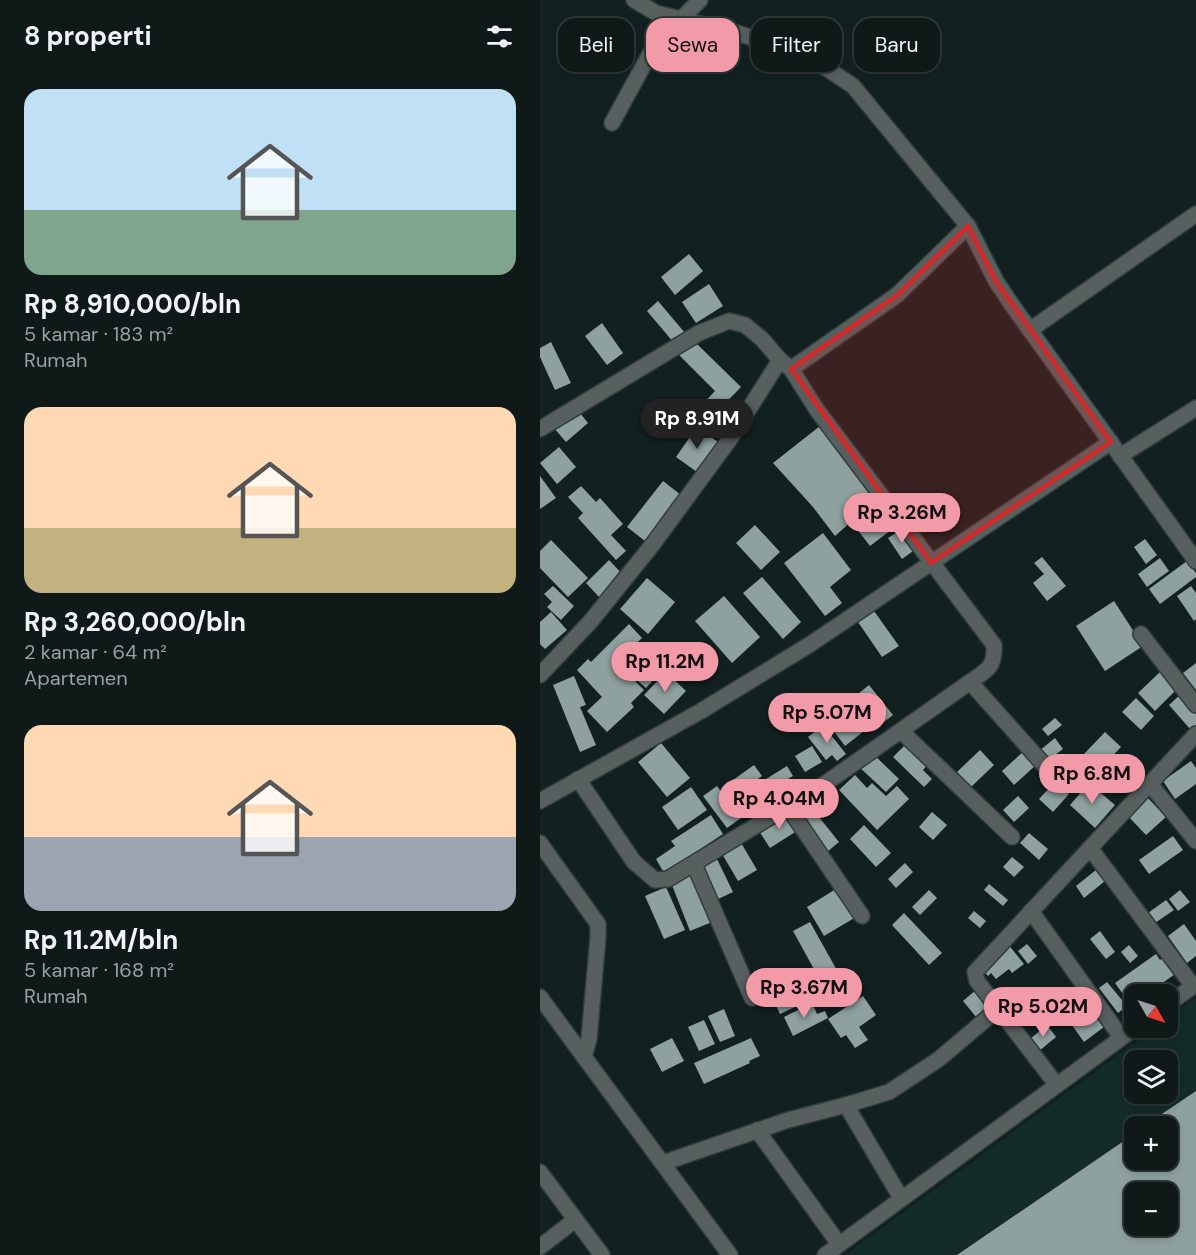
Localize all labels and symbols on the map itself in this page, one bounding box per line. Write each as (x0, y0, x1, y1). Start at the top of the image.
pin: Rp 8.91M (635, 399, 759, 450)
pin: Rp 3.26M (840, 493, 964, 544)
pin: Rp 11.2M (603, 642, 727, 693)
pin: Rp 5.07M (765, 693, 889, 744)
pin: Rp 6.8M (1037, 754, 1147, 805)
pin: Rp 4.04M (717, 779, 841, 830)
pin: Rp 3.67M (742, 968, 866, 1019)
north arrow (1124, 984, 1178, 1038)
pin: Rp 5.02M (981, 987, 1105, 1038)

